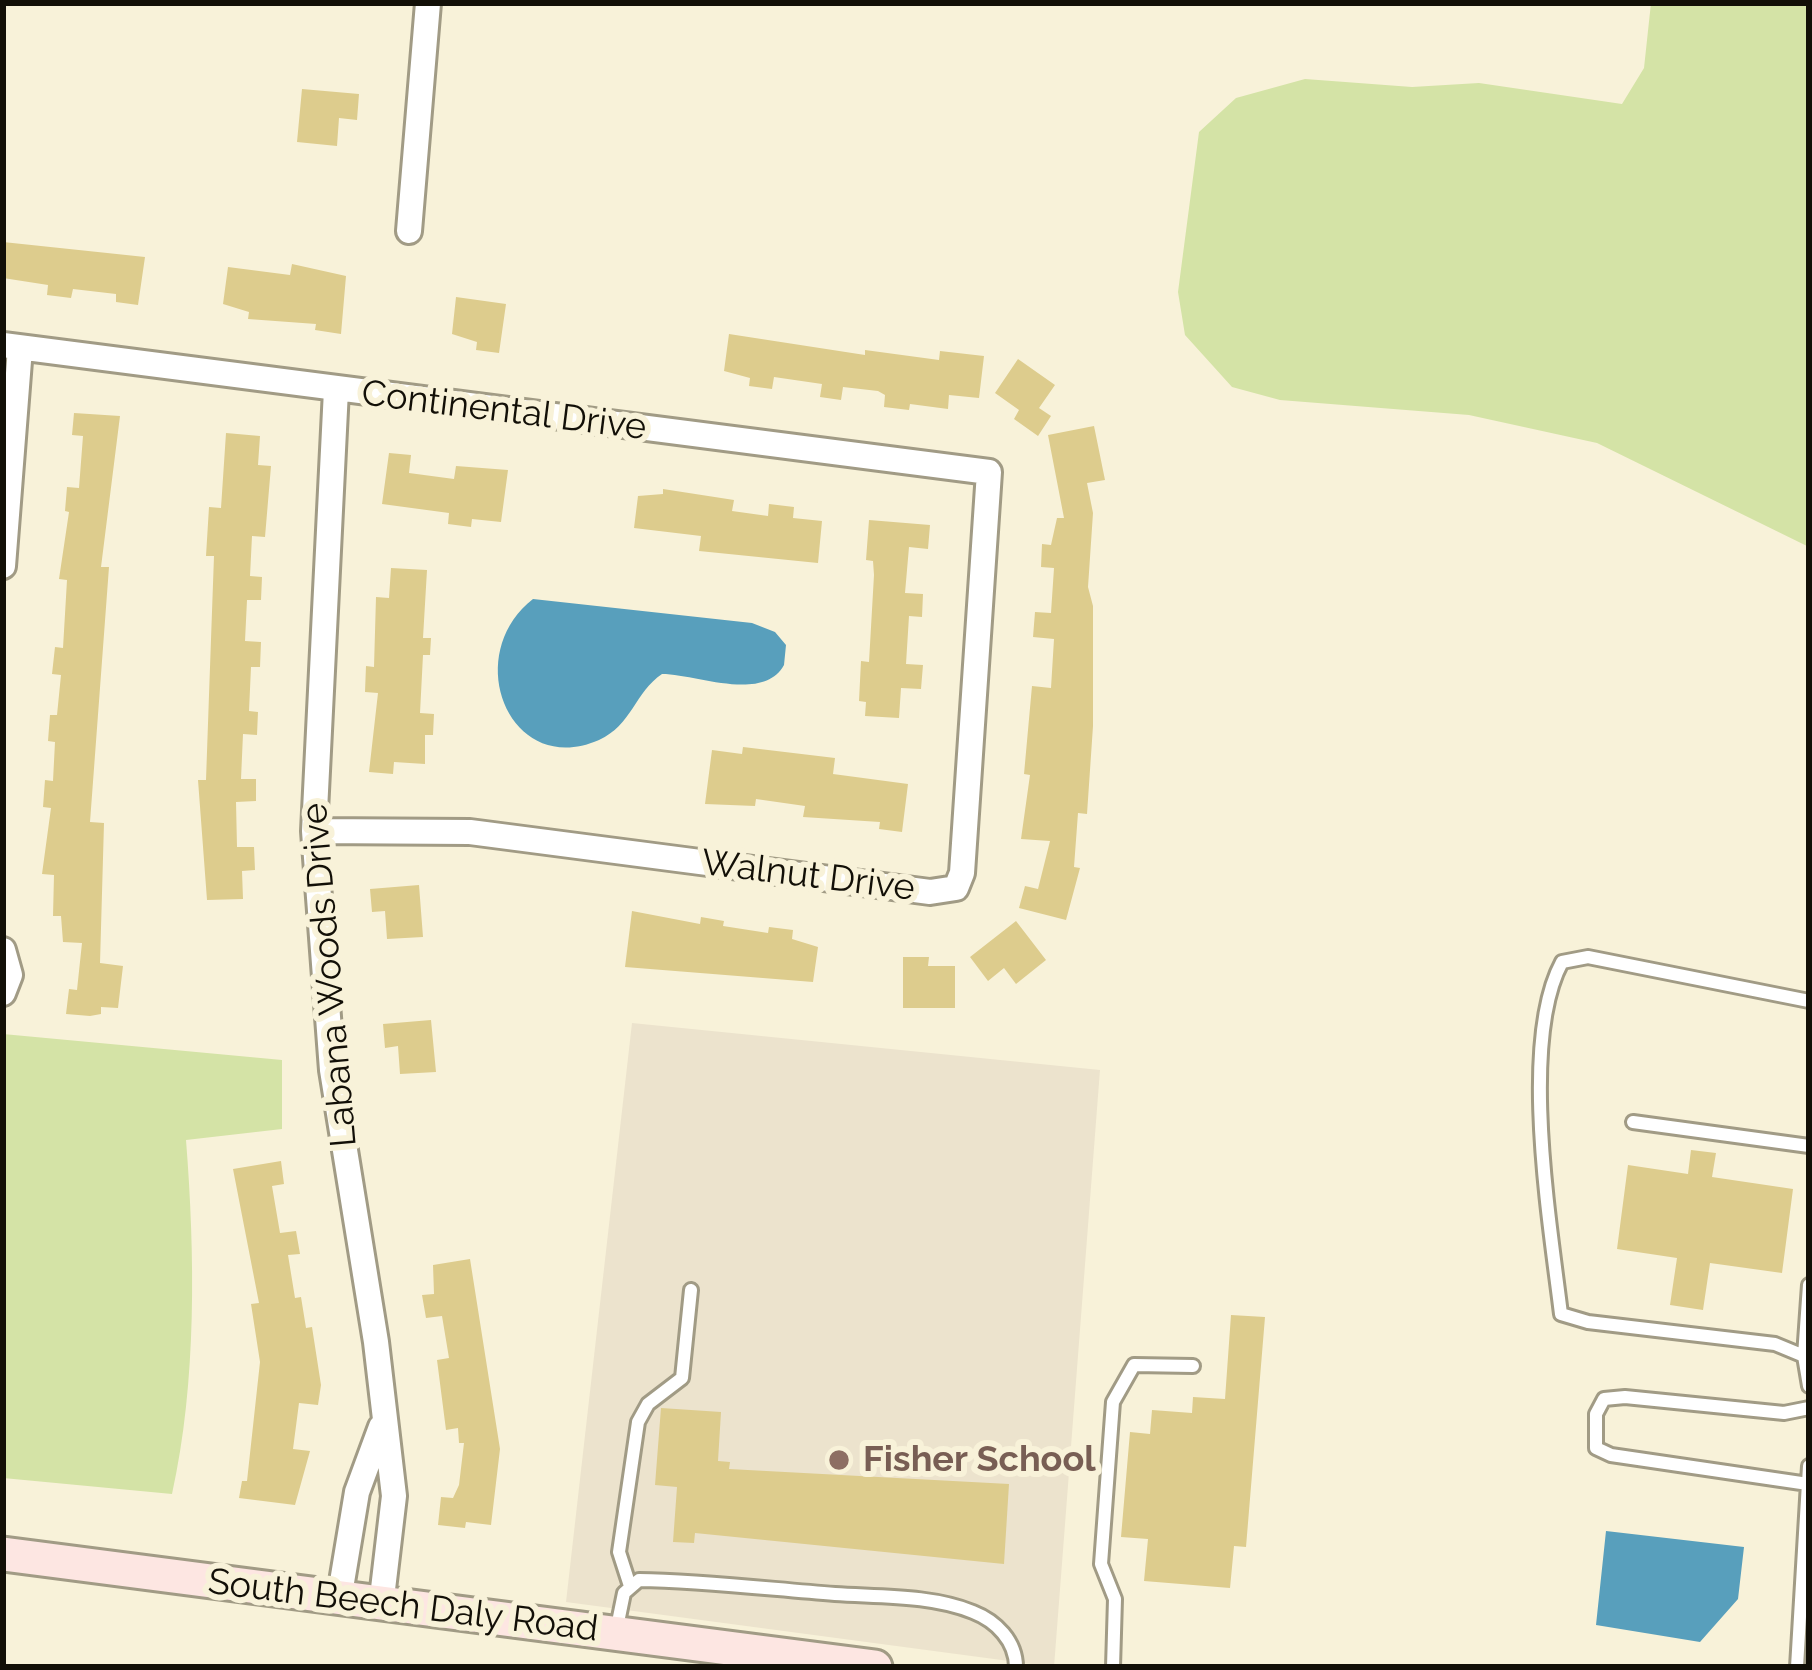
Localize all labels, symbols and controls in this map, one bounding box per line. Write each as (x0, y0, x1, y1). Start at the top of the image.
street label: Continental Drive (359, 372, 649, 450)
street label: Labana Woods Drive (293, 801, 367, 1149)
street label: Walnut Drive (699, 841, 917, 911)
place label: Fisher School (863, 1438, 1096, 1482)
marker: Fisher School (826, 1447, 852, 1473)
street label: South Beech Daly Road (206, 1561, 600, 1651)

